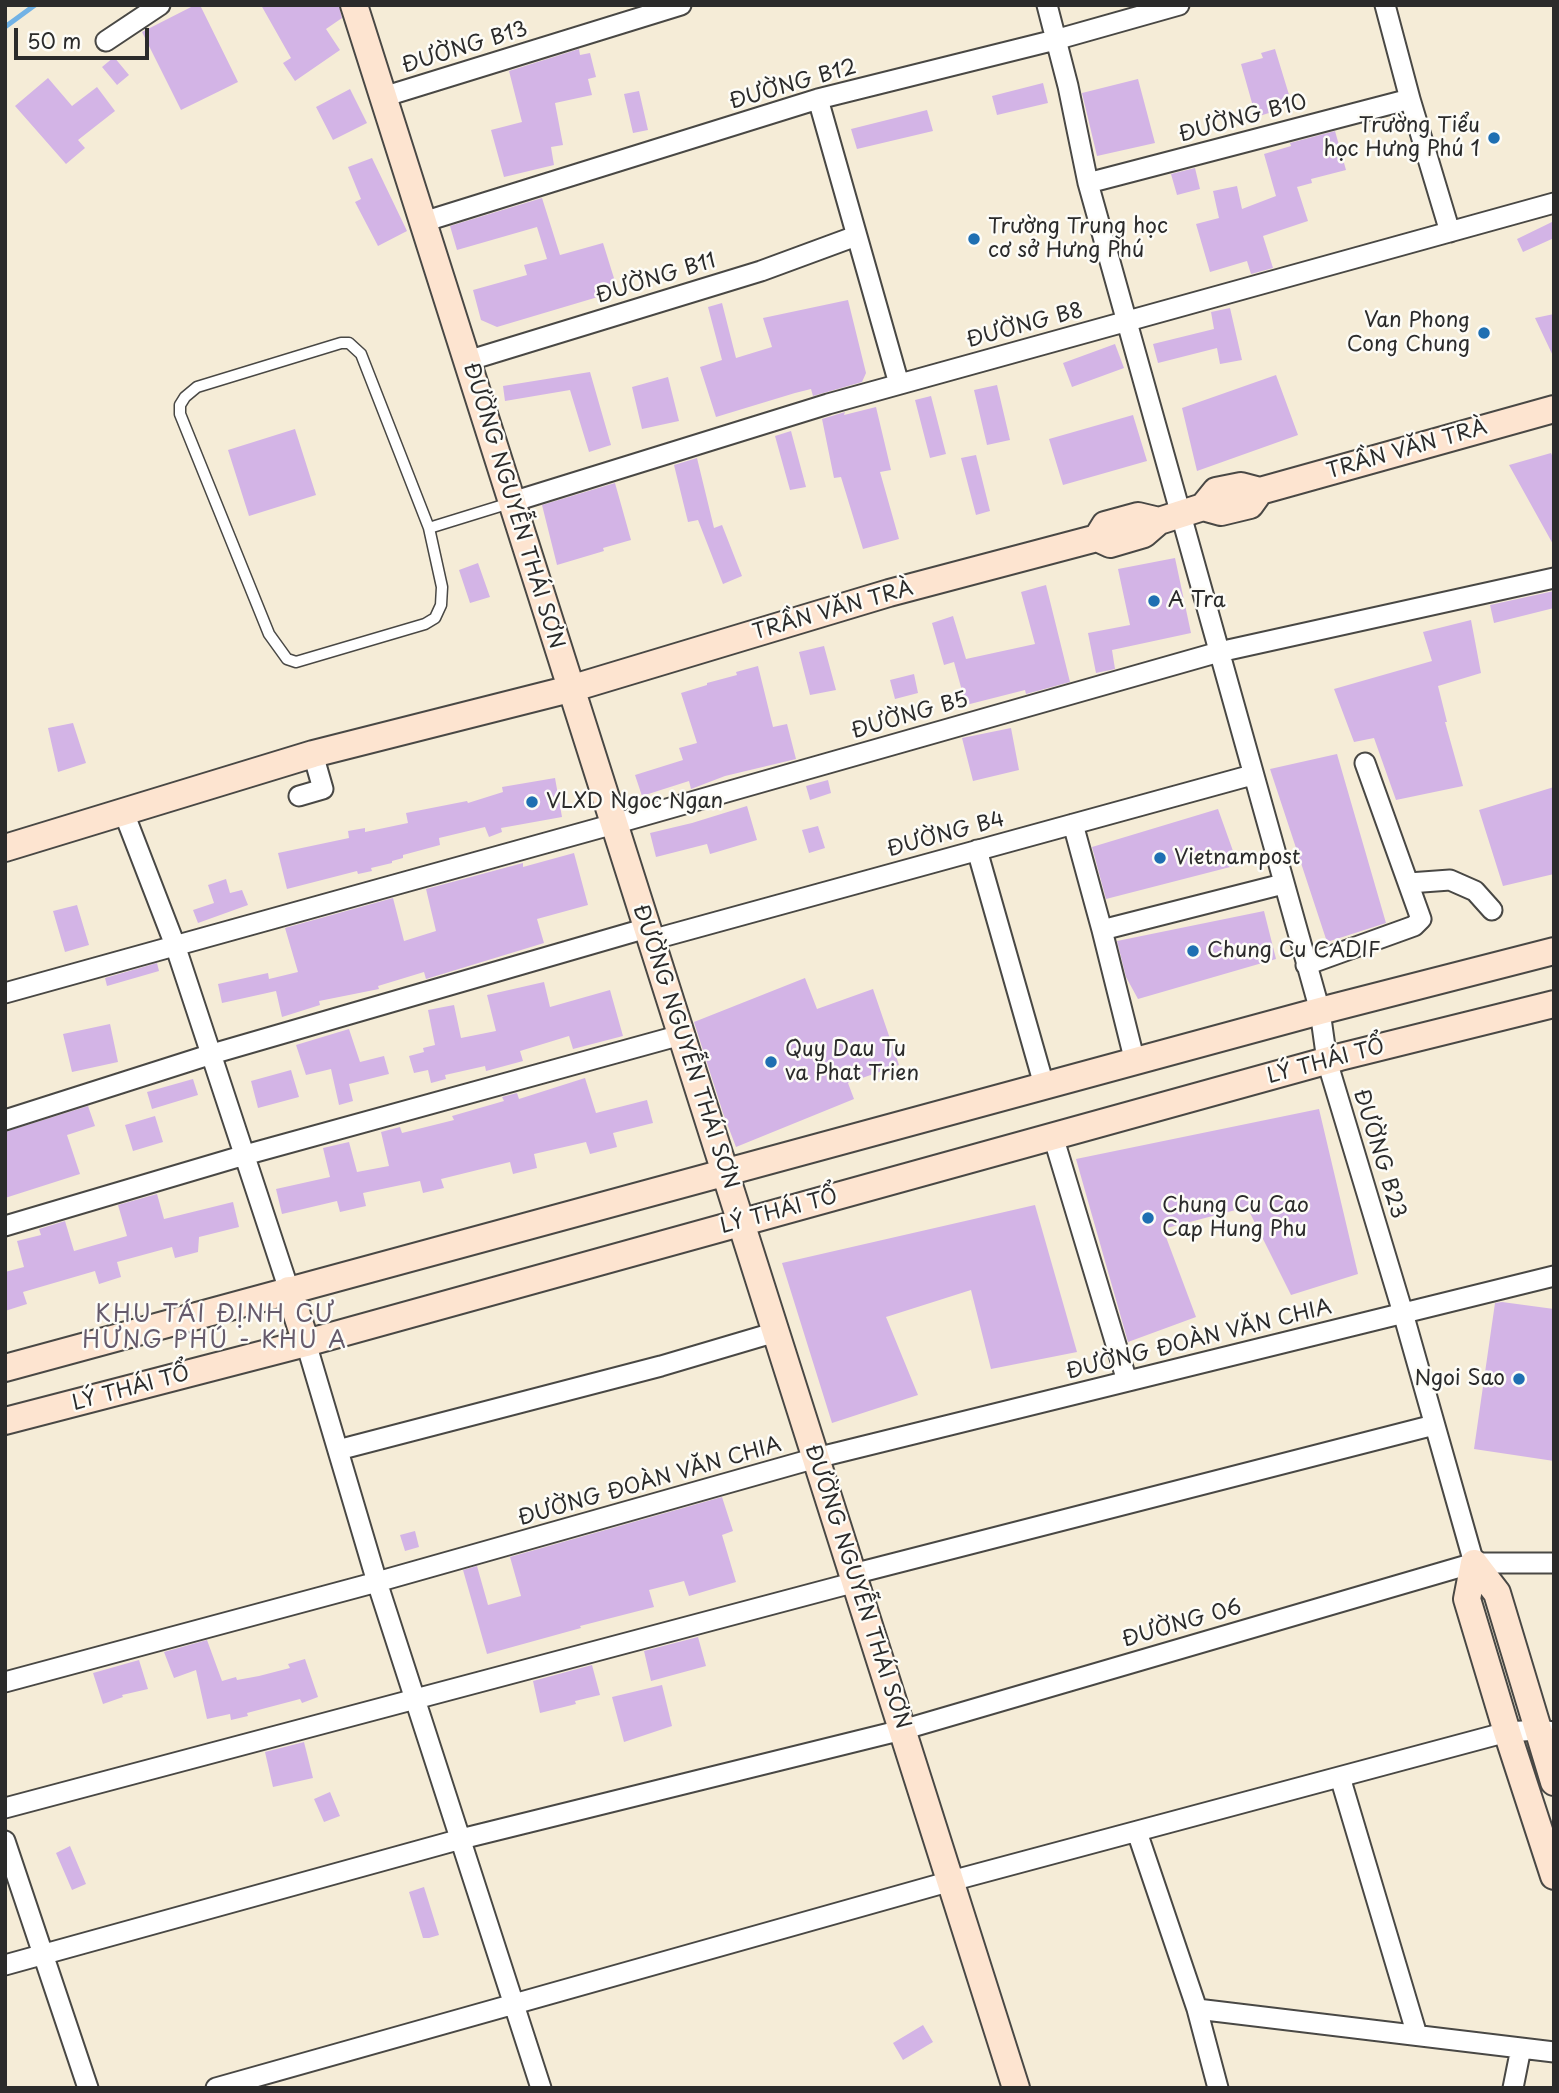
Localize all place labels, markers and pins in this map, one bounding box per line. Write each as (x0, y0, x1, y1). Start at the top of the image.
place label: Trường Tiểu học Hưng Phú 1 (1323, 113, 1480, 163)
marker: Trường Tiểu học Hưng Phú 1 (1486, 130, 1502, 146)
place label: Trường Trung học cơ sở Hưng Phú (988, 214, 1168, 264)
marker: Trường Trung học cơ sở Hưng Phú (966, 231, 982, 247)
place label: Van Phong Cong Chung (1347, 308, 1470, 358)
marker: Van Phong Cong Chung (1476, 325, 1492, 341)
place label: A Tra (1168, 588, 1226, 614)
marker: A Tra (1146, 593, 1162, 609)
place label: VLXD Ngoc Ngan (546, 789, 723, 815)
marker: VLXD Ngoc Ngan (524, 794, 540, 810)
place label: Vietnampost (1174, 845, 1300, 871)
marker: Vietnampost (1152, 850, 1168, 866)
place label: Chung Cu CADIF (1207, 938, 1381, 964)
marker: Chung Cu CADIF (1185, 943, 1201, 959)
place label: Quy Dau Tu va Phat Trien (785, 1037, 919, 1087)
marker: Quy Dau Tu va Phat Trien (763, 1054, 779, 1070)
place label: Chung Cu Cao Cap Hung Phu (1162, 1193, 1309, 1243)
marker: Chung Cu Cao Cap Hung Phu (1140, 1210, 1156, 1226)
place label: Ngoi Sao (1415, 1366, 1505, 1392)
marker: Ngoi Sao (1511, 1371, 1527, 1387)

